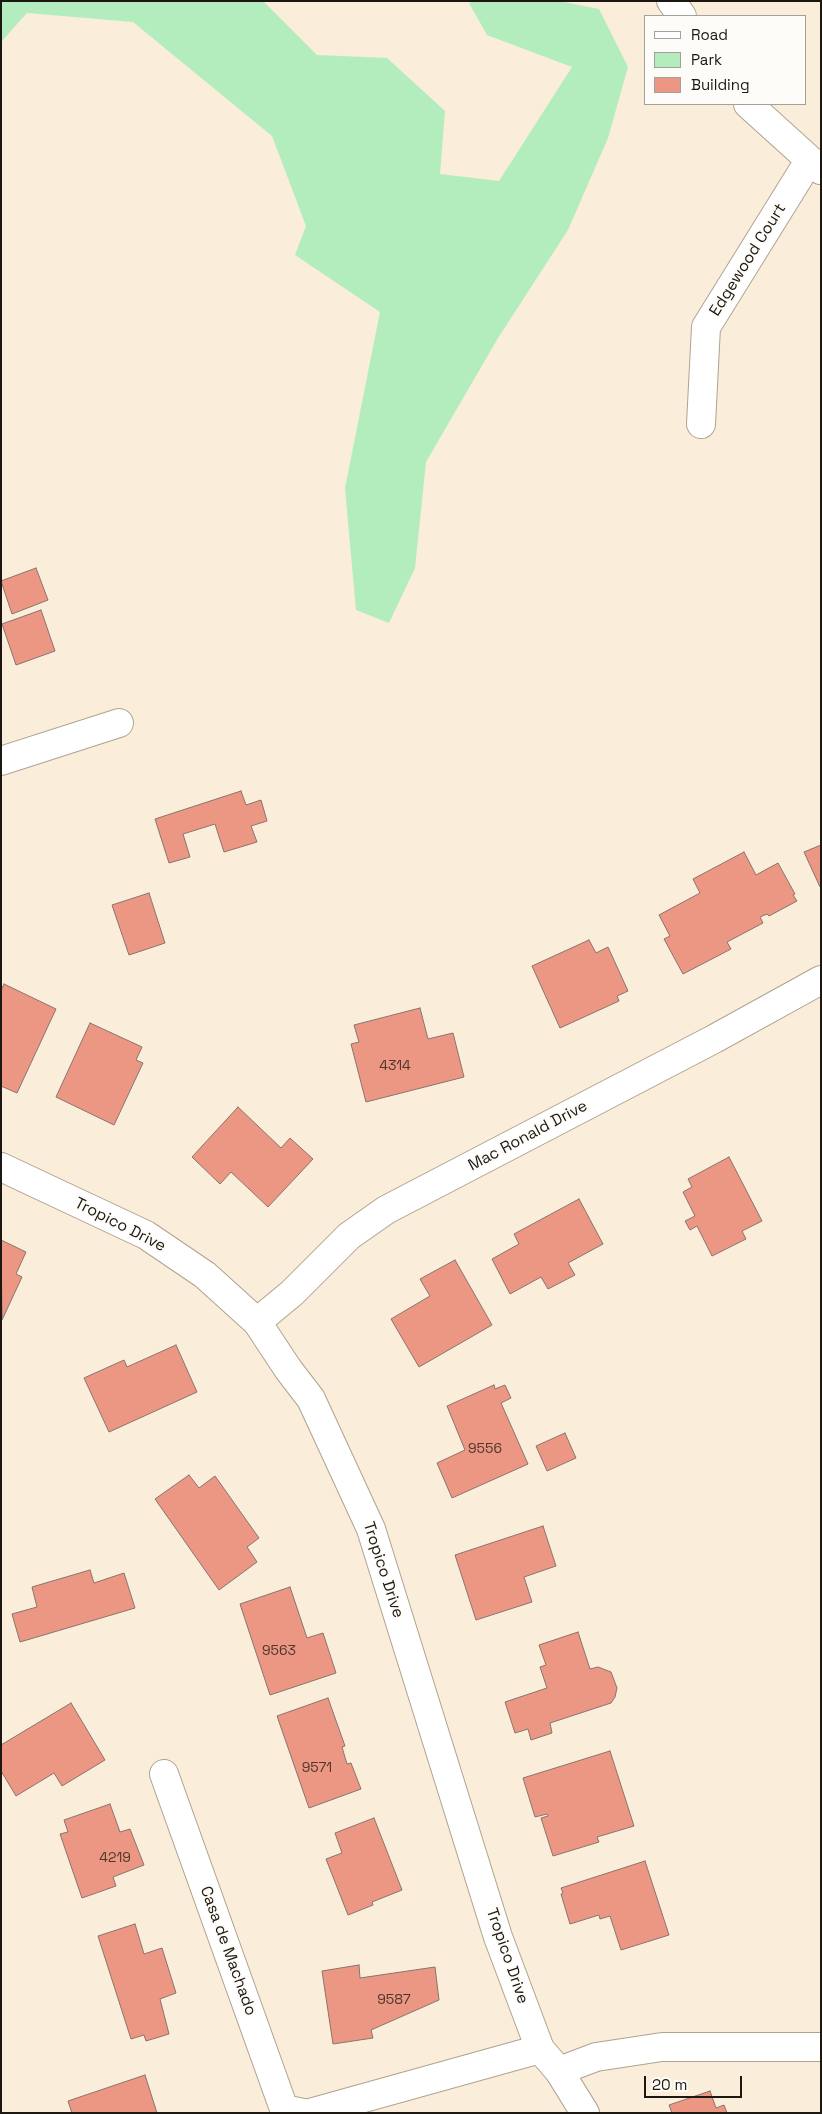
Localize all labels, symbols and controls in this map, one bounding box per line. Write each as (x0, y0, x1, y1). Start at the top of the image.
legend (644, 15, 807, 105)
text: Road (691, 25, 728, 44)
text: Park (691, 50, 722, 69)
text: Building (691, 75, 750, 94)
street label: Edgewood Court (706, 200, 790, 320)
house number: 4314 (379, 1058, 411, 1074)
street label: Mac Ronald Drive (465, 1097, 591, 1175)
street label: Tropico Drive (71, 1194, 169, 1256)
house number: 9556 (468, 1441, 502, 1457)
street label: Tropico Drive (358, 1520, 408, 1620)
house number: 9563 (262, 1643, 296, 1659)
house number: 9571 (302, 1760, 332, 1776)
house number: 4219 (99, 1850, 131, 1866)
street label: Casa de Machado (196, 1884, 260, 2018)
street label: Tropico Drive (482, 1906, 532, 2006)
house number: 9587 (377, 1992, 411, 2008)
scale bar (647, 2066, 744, 2098)
text: 20 m (652, 2075, 687, 2094)

